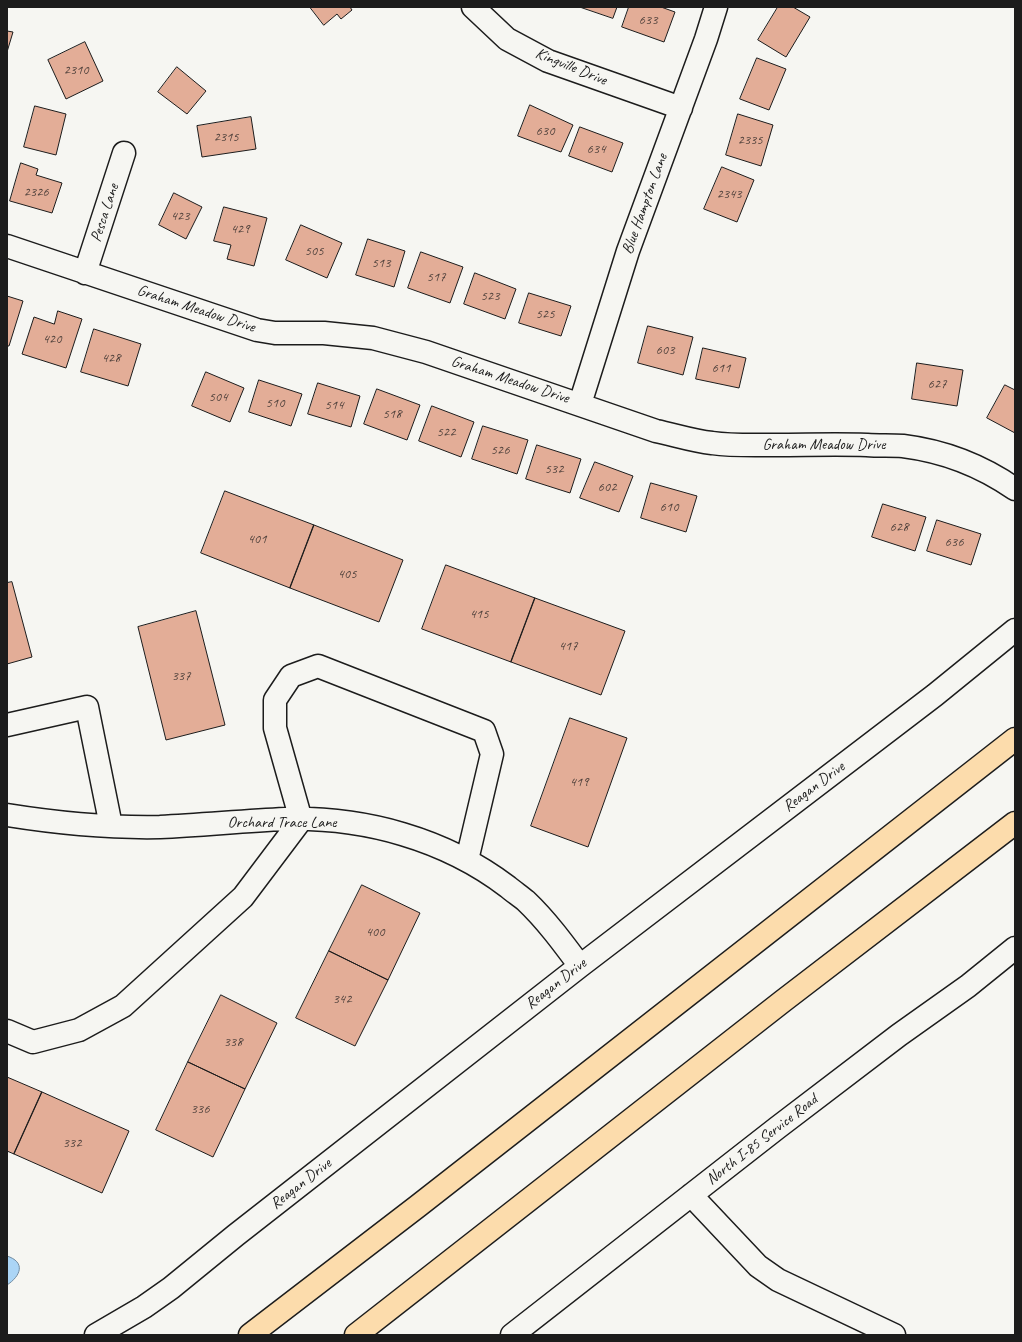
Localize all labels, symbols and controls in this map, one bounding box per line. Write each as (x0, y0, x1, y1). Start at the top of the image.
house number: 633 (639, 12, 657, 28)
street label: Kingville Drive (532, 44, 610, 90)
house number: 2310 (63, 62, 89, 78)
house number: 630 (536, 123, 554, 139)
house number: 2315 (213, 129, 239, 145)
house number: 2335 (737, 132, 763, 148)
house number: 634 (587, 141, 605, 157)
street label: Blue Hampton Lane (618, 151, 672, 257)
street label: Pesca Lane (87, 182, 123, 244)
house number: 2326 (23, 184, 49, 200)
house number: 2343 (716, 186, 742, 202)
house number: 423 (171, 208, 189, 224)
house number: 429 (231, 221, 249, 237)
house number: 505 (305, 243, 323, 259)
house number: 513 (372, 255, 390, 271)
house number: 517 (427, 269, 445, 285)
street label: Graham Meadow Drive (135, 281, 257, 337)
house number: 523 (481, 288, 499, 304)
house number: 525 (536, 306, 554, 322)
house number: 420 (43, 331, 61, 347)
house number: 603 (656, 342, 674, 358)
house number: 428 (102, 350, 120, 366)
street label: Graham Meadow Drive (449, 352, 571, 408)
house number: 611 (712, 360, 730, 376)
house number: 627 (928, 376, 946, 392)
house number: 504 (209, 389, 227, 405)
house number: 510 (266, 395, 284, 411)
house number: 514 (325, 397, 343, 413)
house number: 518 (383, 406, 401, 422)
house number: 522 (437, 424, 455, 440)
street label: Graham Meadow Drive (763, 435, 885, 455)
house number: 526 (491, 442, 509, 458)
house number: 532 (545, 461, 563, 477)
house number: 602 (598, 479, 616, 495)
house number: 610 (660, 499, 678, 515)
house number: 628 (890, 519, 908, 535)
house number: 401 (248, 531, 266, 547)
house number: 636 (945, 534, 963, 550)
house number: 405 (338, 566, 356, 582)
house number: 415 (470, 606, 488, 622)
house number: 417 (559, 638, 577, 654)
house number: 337 (172, 668, 190, 684)
street label: Reagan Drive (779, 758, 849, 816)
house number: 419 (570, 774, 588, 790)
street label: Orchard Trace Lane (227, 813, 337, 833)
house number: 400 (366, 924, 384, 940)
street label: Reagan Drive (522, 954, 590, 1014)
house number: 342 (333, 991, 351, 1007)
house number: 338 (224, 1034, 242, 1050)
street label: North I-85 Service Road (703, 1091, 821, 1189)
house number: 336 (191, 1101, 209, 1117)
house number: 332 (63, 1135, 81, 1151)
street label: Reagan Drive (267, 1154, 335, 1214)

